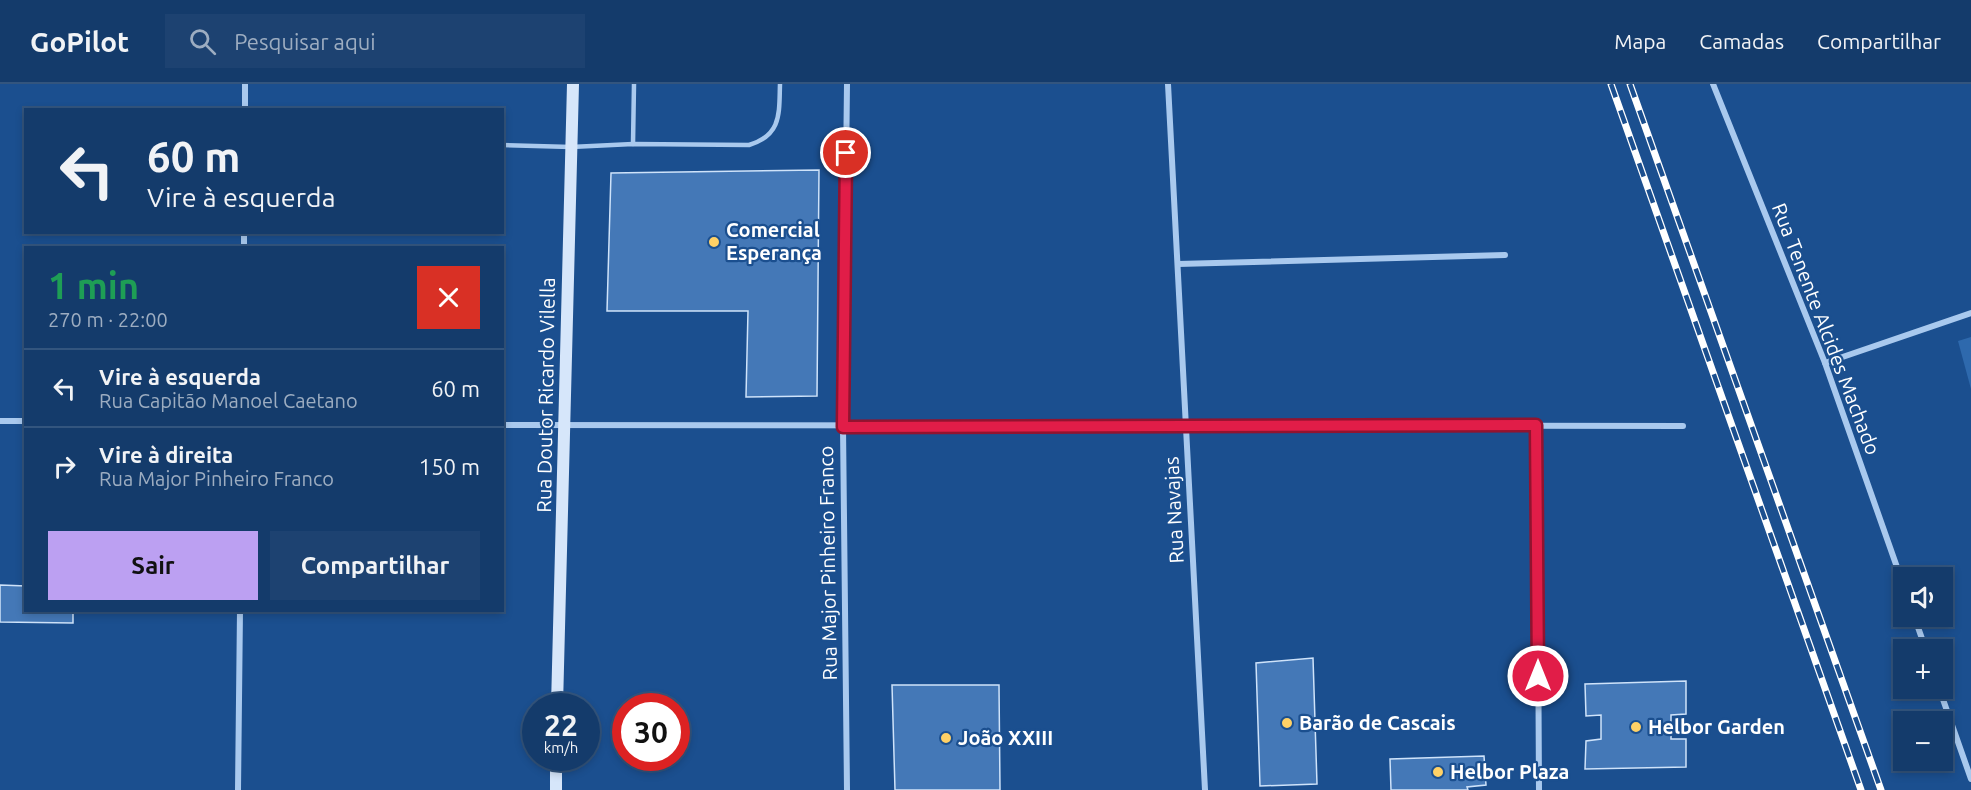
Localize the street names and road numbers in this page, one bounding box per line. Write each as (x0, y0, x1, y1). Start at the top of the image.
street label: Rua Tenente Alcides Machado (1768, 200, 1885, 458)
street label: Rua Doutor Ricardo Vilella (532, 277, 559, 513)
street label: Rua Major Pinheiro Franco (814, 445, 841, 681)
street label: Rua Navajas (1159, 456, 1188, 564)

